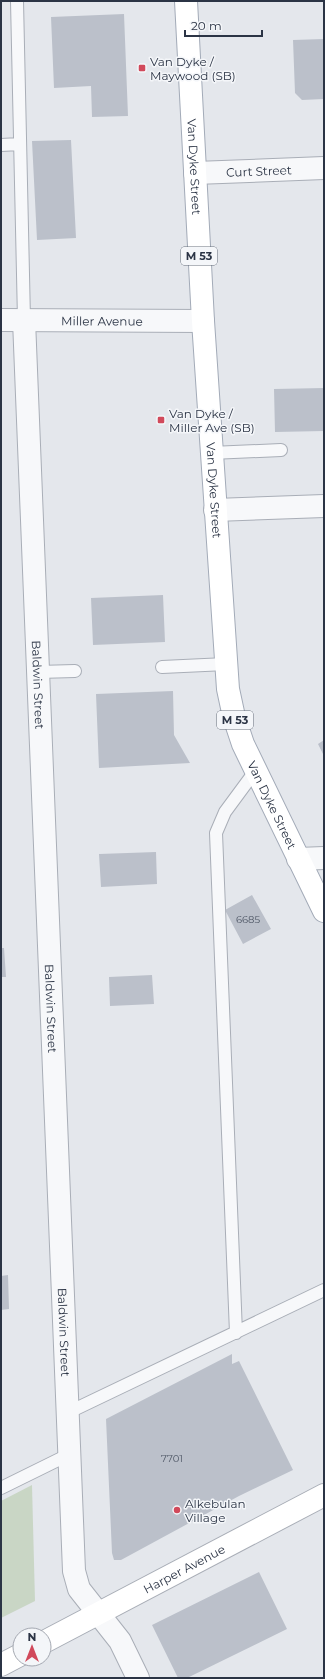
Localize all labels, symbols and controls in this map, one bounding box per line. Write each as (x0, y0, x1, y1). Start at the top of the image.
scale bar (185, 12, 262, 38)
text: 20 m (191, 18, 222, 33)
place label: Van Dyke / Maywood (SB) (150, 54, 236, 83)
marker: Van Dyke / Maywood (SB) (137, 63, 147, 73)
street label: Van Dyke Street (185, 118, 205, 215)
street label: Curt Street (226, 162, 292, 179)
road number: M 53 (181, 247, 217, 265)
street label: Miller Avenue (61, 313, 143, 328)
place label: Van Dyke / Miller Ave (SB) (169, 406, 255, 435)
marker: Van Dyke / Miller Ave (SB) (156, 415, 166, 425)
street label: Van Dyke Street (204, 442, 225, 539)
street label: Baldwin Street (29, 640, 48, 730)
road number: M 53 (217, 711, 253, 729)
street label: Van Dyke Street (245, 758, 300, 851)
house number: 6685 (236, 913, 260, 926)
street label: Baldwin Street (42, 964, 61, 1053)
street label: Baldwin Street (55, 1287, 74, 1377)
house number: 7701 (161, 1452, 183, 1465)
place label: Alkebulan Village (185, 1496, 246, 1525)
marker: Alkebulan Village (172, 1505, 182, 1515)
street label: Harper Avenue (140, 1541, 227, 1596)
north arrow (12, 1627, 52, 1667)
text: N (28, 1630, 36, 1644)

